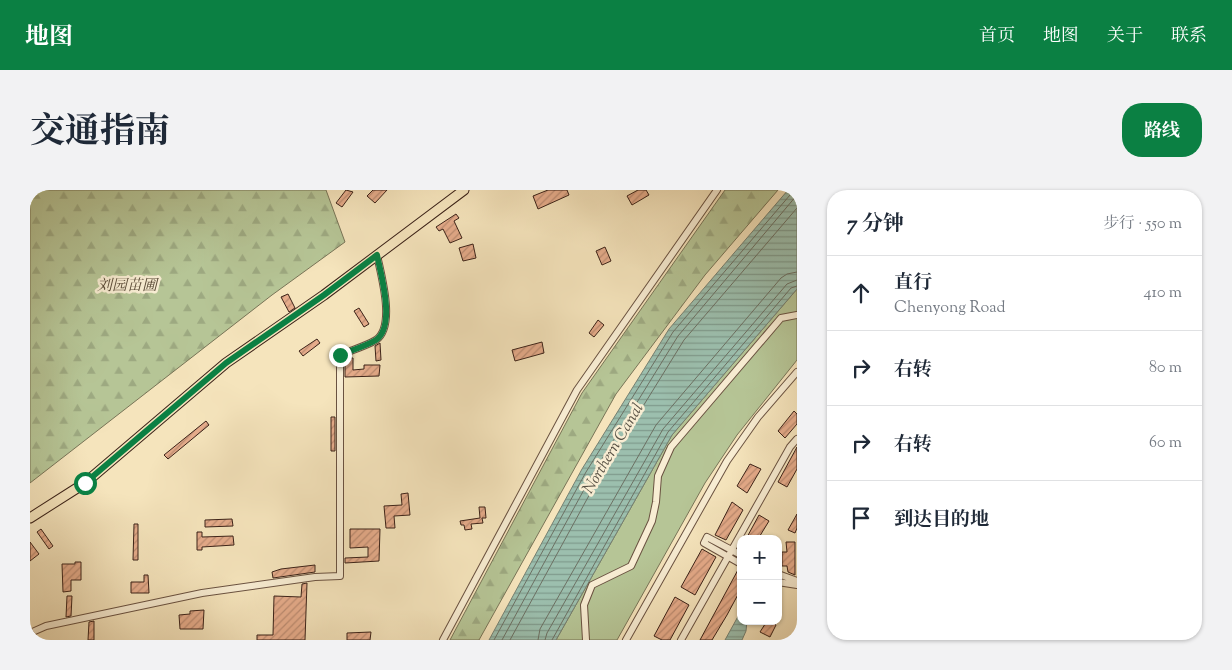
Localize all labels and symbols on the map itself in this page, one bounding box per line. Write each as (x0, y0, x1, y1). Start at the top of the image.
park label: 刘园苗圃 (97, 276, 159, 297)
route end (329, 344, 352, 367)
water label: Northern Canal (578, 399, 650, 499)
route start (74, 472, 97, 495)

